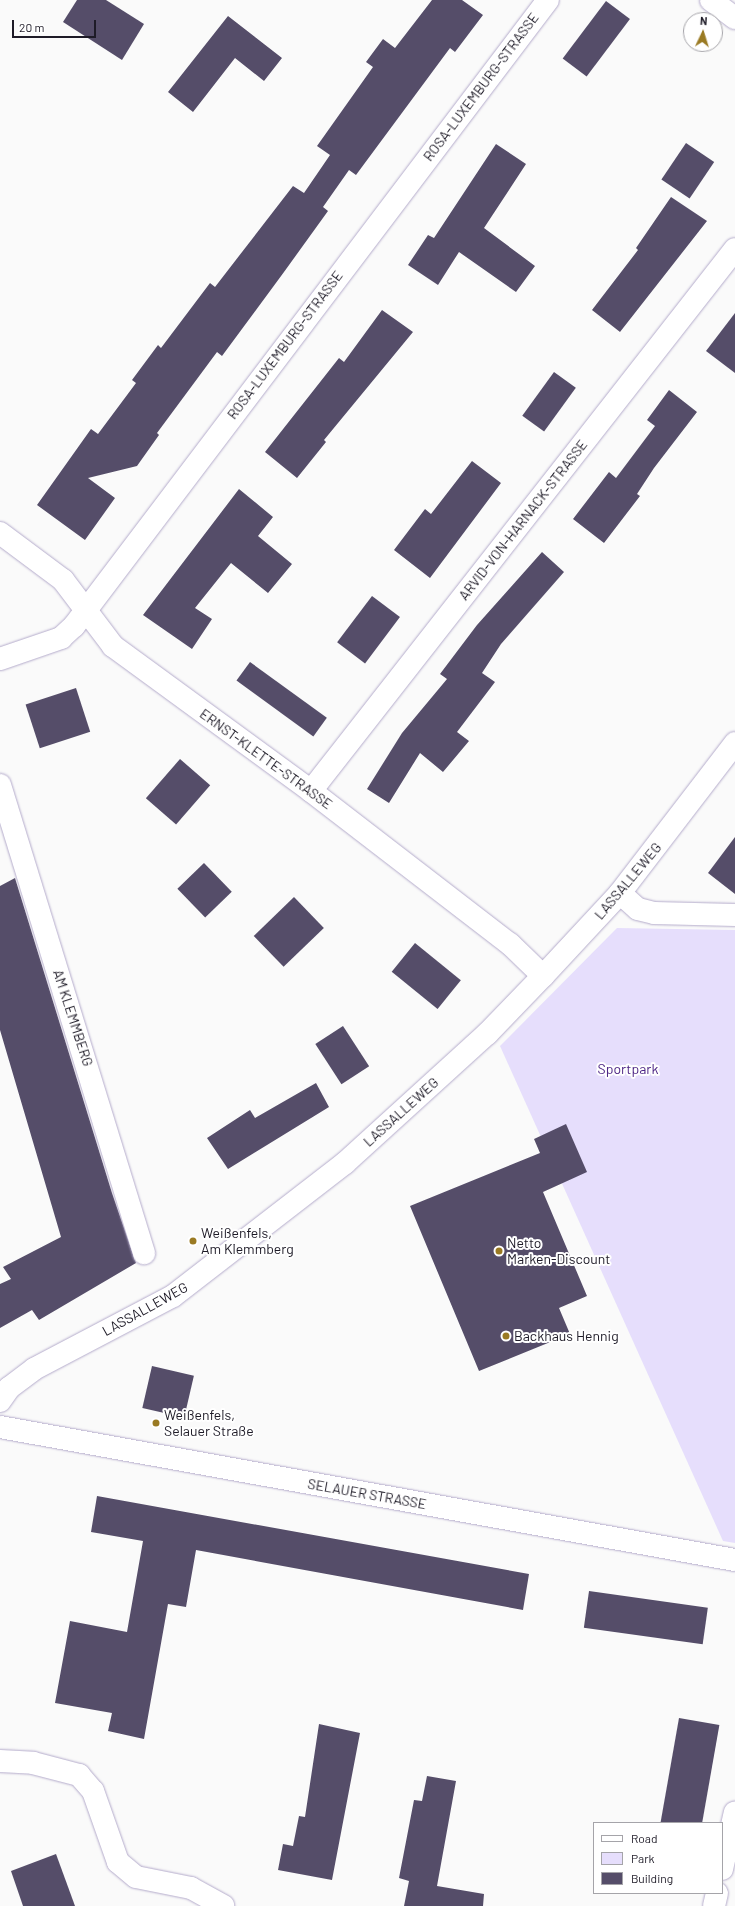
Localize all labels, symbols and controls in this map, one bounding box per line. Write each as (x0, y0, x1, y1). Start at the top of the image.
street label: ROSA-LUXEMBURG-STRASSE (420, 10, 542, 164)
scale bar (14, 12, 98, 38)
north arrow (683, 12, 723, 52)
text: N (700, 14, 708, 27)
text: 20 m (19, 20, 45, 34)
street label: ROSA-LUXEMBURG-STRASSE (224, 268, 346, 422)
street label: ARVID-VON-HARNACK-STRASSE (455, 436, 591, 604)
street label: ERNST-KLETTE-STRASSE (197, 705, 335, 813)
street label: LASSALLEWEG (591, 839, 665, 923)
street label: AM KLEMMBERG (49, 968, 97, 1068)
park label: Sportpark (598, 1061, 658, 1077)
street label: LASSALLEWEG (360, 1074, 442, 1150)
place label: Weißenfels, Am Klemmberg (201, 1225, 294, 1258)
place label: Netto Marken-Discount (507, 1235, 610, 1268)
marker: Weißenfels, Am Klemmberg (188, 1236, 198, 1246)
marker: Netto Marken-Discount (494, 1246, 504, 1256)
street label: LASSALLEWEG (99, 1279, 191, 1339)
place label: Backhaus Hennig (514, 1328, 619, 1344)
marker: Backhaus Hennig (501, 1331, 511, 1341)
place label: Weißenfels, Selauer Straße (164, 1407, 254, 1440)
marker: Weißenfels, Selauer Straße (151, 1418, 161, 1428)
street label: SELAUER STRASSE (306, 1475, 428, 1513)
legend (593, 1822, 723, 1894)
text: Road (631, 1831, 658, 1845)
text: Park (631, 1851, 655, 1865)
text: Building (631, 1871, 673, 1885)

